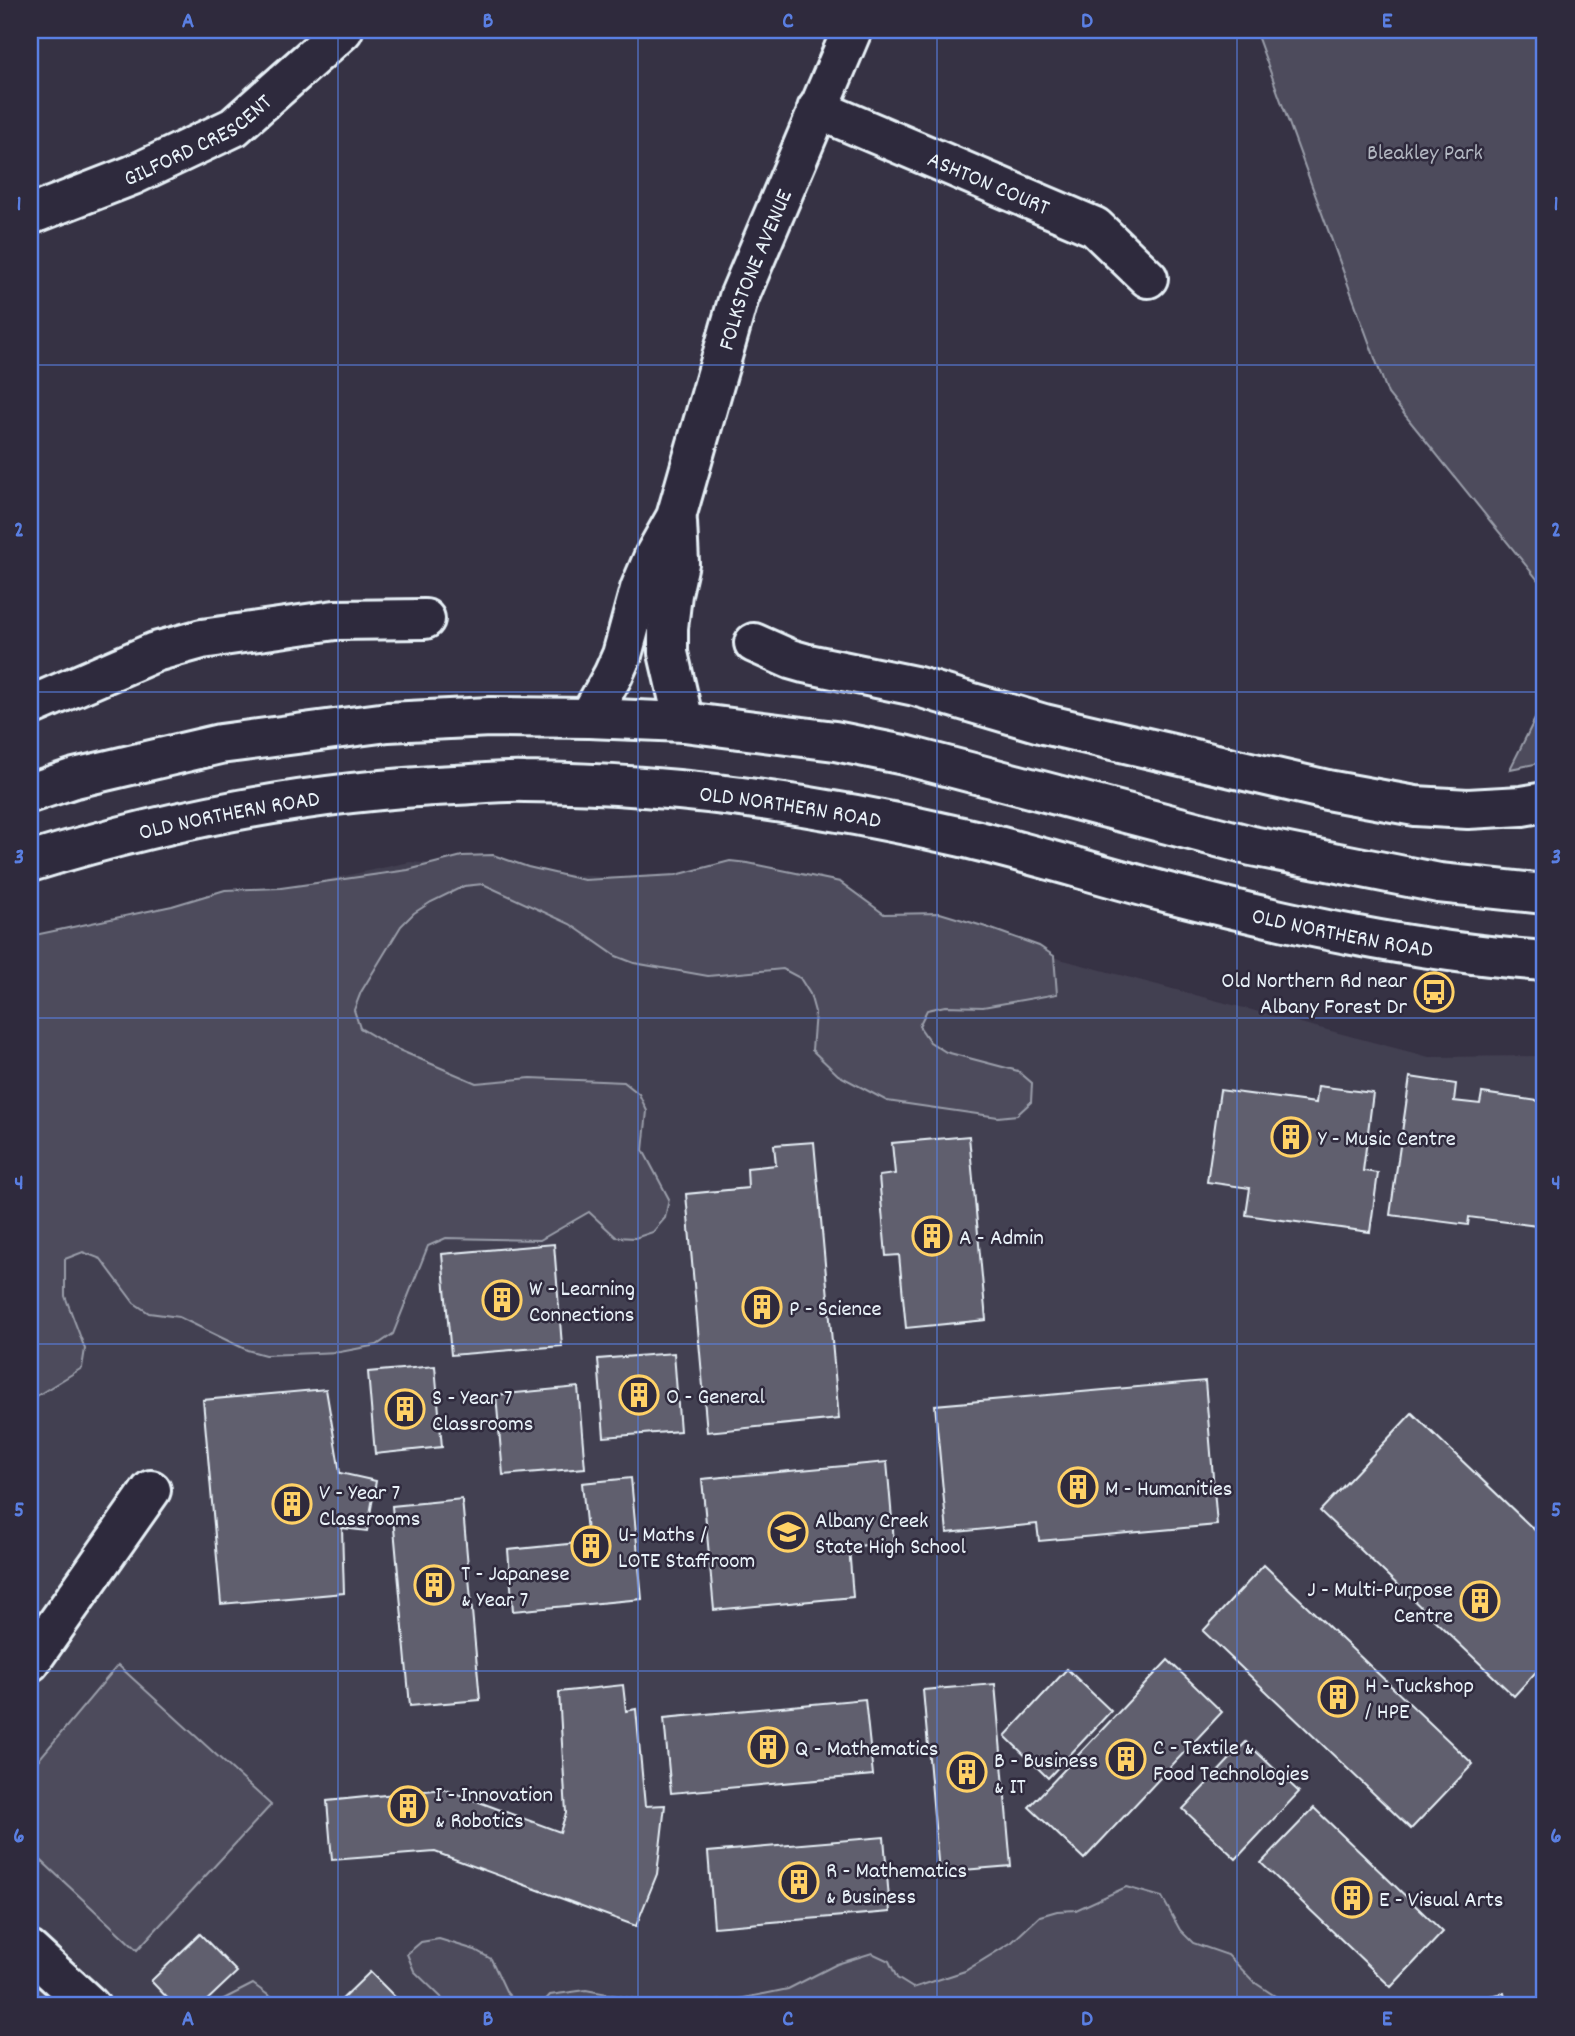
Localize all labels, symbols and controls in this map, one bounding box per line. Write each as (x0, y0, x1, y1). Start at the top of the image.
text: A (182, 6, 194, 39)
text: B (483, 6, 494, 39)
text: C (782, 6, 794, 39)
text: D (1081, 6, 1093, 39)
text: E (1382, 6, 1393, 39)
street label: GILFORD CRESCENT (120, 88, 281, 197)
park label: Bleakley Park (1367, 138, 1483, 171)
street label: ASHTON COURT (922, 145, 1054, 226)
street label: FOLKSTONE AVENUE (712, 185, 803, 355)
text: 1 (16, 189, 22, 222)
text: 1 (1553, 189, 1559, 222)
text: 2 (14, 515, 24, 548)
text: 2 (1551, 515, 1561, 548)
street label: OLD NORTHERN ROAD (697, 779, 884, 839)
street label: OLD NORTHERN ROAD (136, 784, 322, 851)
text: 3 (14, 842, 24, 875)
text: 3 (1551, 842, 1561, 875)
street label: OLD NORTHERN ROAD (1248, 901, 1435, 968)
place label: Old Northern Rd near Albany Forest Dr (1221, 966, 1407, 1025)
bus stop icon: Old Northern Rd near Albany Forest Dr (1413, 971, 1455, 1013)
building icon: Y - Music Centre (1270, 1116, 1312, 1158)
place label: Y - Music Centre (1318, 1124, 1456, 1157)
text: 4 (14, 1168, 24, 1201)
text: 4 (1551, 1168, 1561, 1201)
building icon: A - Admin (911, 1215, 953, 1257)
place label: A - Admin (959, 1223, 1044, 1256)
place label: W - Learning Connections (529, 1274, 635, 1333)
building icon: W - Learning Connections (481, 1279, 523, 1321)
building icon: P - Science (741, 1286, 783, 1328)
place label: P - Science (789, 1294, 882, 1327)
building icon: O - General (618, 1374, 660, 1416)
place label: O - General (666, 1382, 765, 1415)
place label: S - Year 7 Classrooms (432, 1383, 533, 1442)
building icon: S - Year 7 Classrooms (384, 1388, 426, 1430)
building icon: M - Humanities (1057, 1466, 1099, 1508)
place label: M - Humanities (1105, 1474, 1233, 1507)
place label: V - Year 7 Classrooms (319, 1478, 420, 1537)
building icon: V - Year 7 Classrooms (271, 1483, 313, 1525)
text: 5 (14, 1495, 24, 1528)
text: 5 (1551, 1495, 1561, 1528)
place label: Albany Creek State High School (815, 1506, 967, 1565)
school or university icon: Albany Creek State High School (767, 1511, 809, 1553)
place label: U- Maths / LOTE Staffroom (618, 1520, 755, 1579)
building icon: U- Maths / LOTE Staffroom (570, 1525, 612, 1567)
place label: T - Japanese & Year 7 (461, 1559, 570, 1618)
building icon: T - Japanese & Year 7 (413, 1564, 455, 1606)
place label: J - Multi-Purpose Centre (1307, 1575, 1453, 1634)
building icon: J - Multi-Purpose Centre (1459, 1580, 1501, 1622)
place label: H - Tuckshop / HPE (1365, 1671, 1474, 1730)
building icon: H - Tuckshop / HPE (1317, 1676, 1359, 1718)
building icon: Q - Mathematics (747, 1726, 789, 1768)
place label: C - Textile & Food Technologies (1153, 1733, 1310, 1792)
place label: Q - Mathematics (795, 1734, 938, 1767)
building icon: C - Textile & Food Technologies (1105, 1738, 1147, 1780)
place label: B - Business & IT (994, 1746, 1098, 1805)
building icon: B - Business & IT (946, 1751, 988, 1793)
place label: I - Innovation & Robotics (435, 1780, 553, 1839)
building icon: I - Innovation & Robotics (387, 1785, 429, 1827)
text: 6 (13, 1821, 25, 1854)
text: 6 (1550, 1821, 1562, 1854)
place label: R - Mathematics & Business (826, 1856, 967, 1915)
building icon: R - Mathematics & Business (778, 1861, 820, 1903)
building icon: E - Visual Arts (1331, 1877, 1373, 1919)
place label: E - Visual Arts (1379, 1885, 1504, 1918)
text: A (182, 2004, 194, 2036)
text: B (483, 2004, 494, 2036)
text: C (782, 2004, 794, 2036)
text: D (1081, 2004, 1093, 2036)
text: E (1382, 2004, 1393, 2036)

